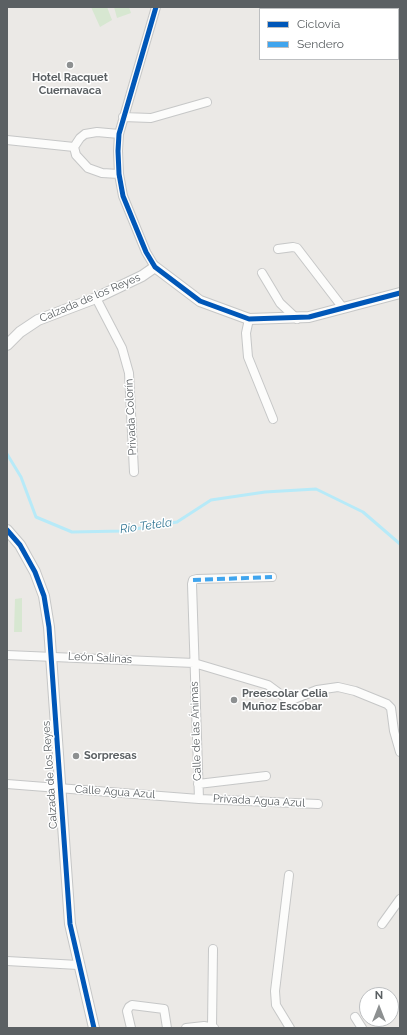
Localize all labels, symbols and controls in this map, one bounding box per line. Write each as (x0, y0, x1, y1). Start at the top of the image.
legend (259, 8, 399, 60)
text: Ciclovía (297, 17, 340, 31)
text: Sendero (297, 37, 344, 51)
marker: Hotel Racquet Cuernavaca (65, 60, 75, 70)
place label: Hotel Racquet Cuernavaca (32, 71, 108, 97)
street label: Calzada de los Reyes (38, 271, 142, 325)
street label: Privada Colorín (122, 378, 140, 456)
water label: Rio Tetela (119, 515, 173, 537)
street label: León Salinas (68, 650, 132, 666)
street label: Calle de las Ánimas (188, 681, 204, 781)
place label: Preescolar Celia Muñoz Escobar (242, 687, 328, 713)
marker: Preescolar Celia Muñoz Escobar (229, 695, 239, 705)
street label: Calzada de los Reyes (40, 721, 60, 829)
place label: Sorpresas (84, 749, 137, 763)
marker: Sorpresas (71, 751, 81, 761)
street label: Calle Agua Azul (74, 783, 156, 801)
street label: Privada Agua Azul (213, 792, 305, 810)
north arrow (359, 987, 399, 1027)
text: N (375, 989, 383, 1002)

